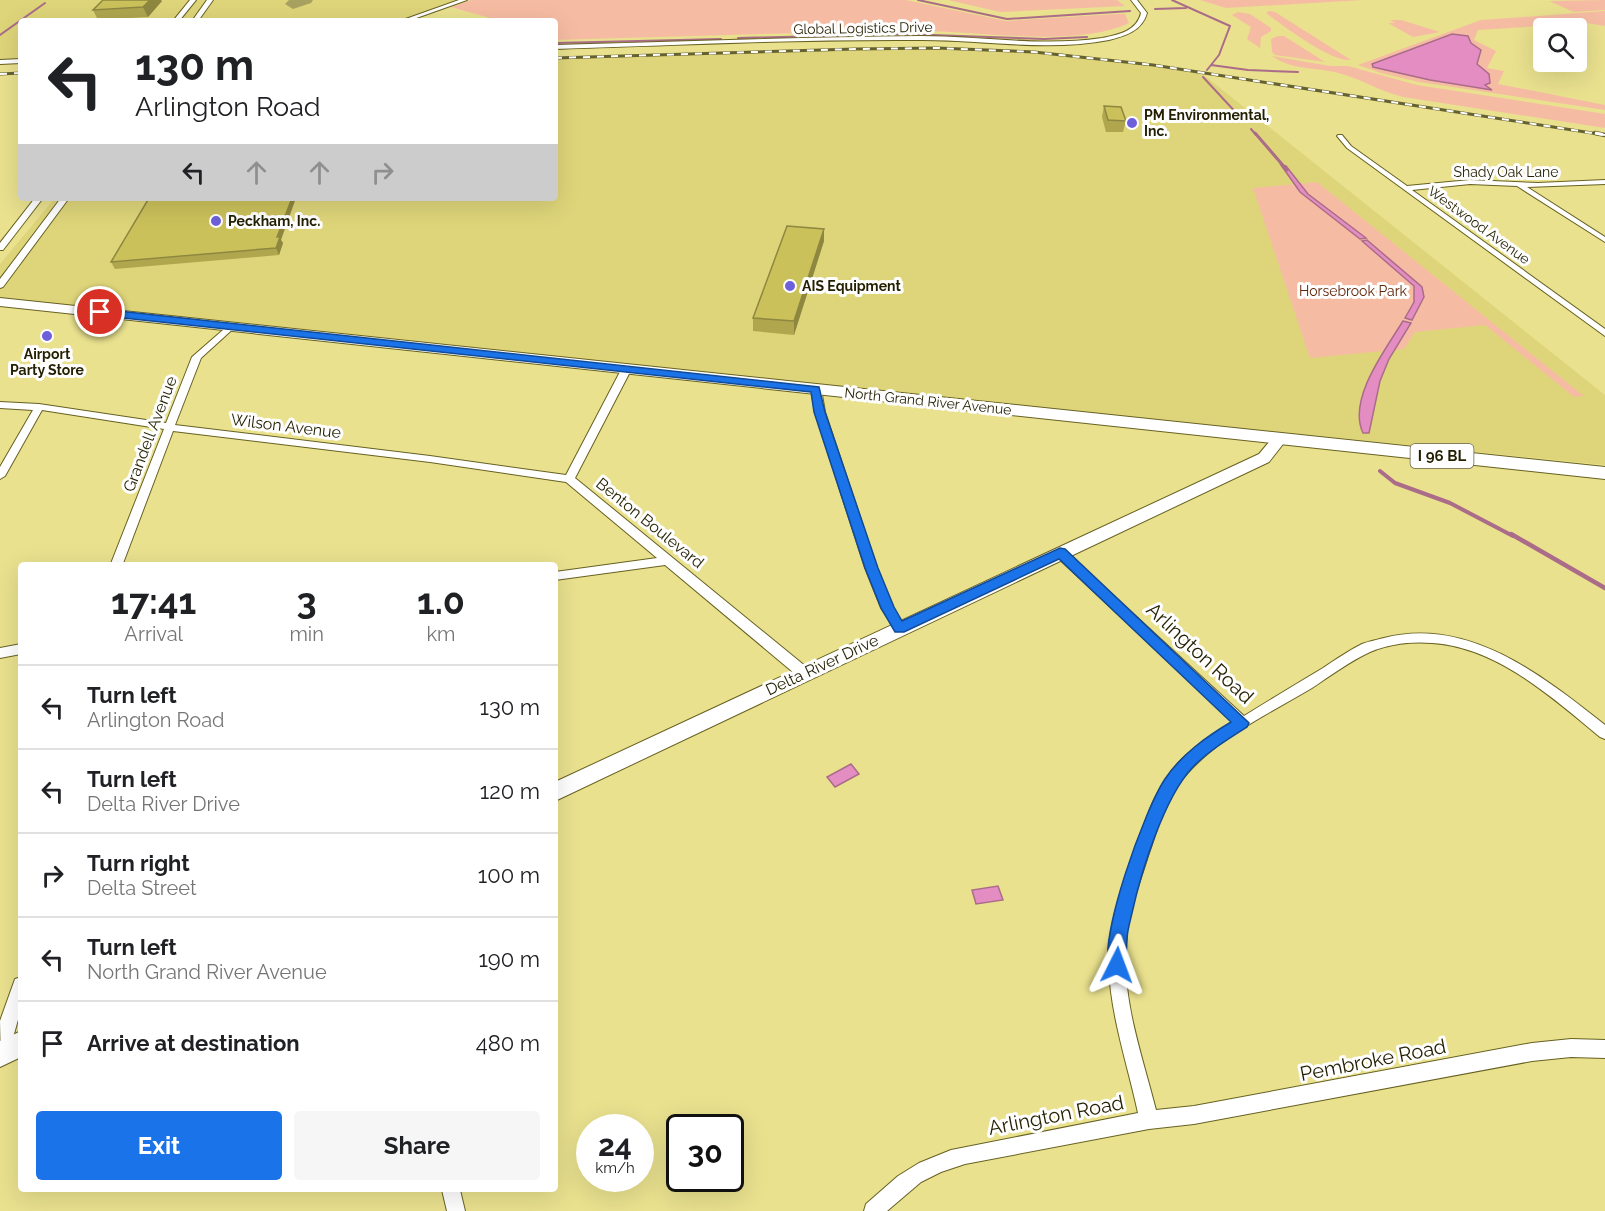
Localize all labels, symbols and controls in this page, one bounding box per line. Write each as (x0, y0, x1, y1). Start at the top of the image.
map controls (1533, 18, 1587, 72)
button: search (1533, 18, 1587, 72)
street label: Global Logistics Drive (793, 19, 933, 37)
text: 130 m (135, 41, 254, 90)
icon: left (36, 42, 114, 120)
text: Arlington Road (135, 91, 321, 122)
place label: PM Environmental, Inc. (1144, 107, 1269, 139)
marker: PM Environmental, Inc. (1125, 116, 1139, 130)
icon: left (177, 156, 210, 189)
icon: ahead (240, 156, 273, 189)
icon: ahead (303, 156, 336, 189)
icon: right (366, 156, 399, 189)
street label: Shady Oak Lane (1453, 164, 1559, 180)
street label: Westwood Avenue (1425, 183, 1533, 267)
place label: Peckham, Inc. (228, 213, 320, 229)
marker: Peckham, Inc. (209, 214, 223, 228)
place label: AIS Equipment (802, 278, 901, 294)
marker: AIS Equipment (783, 279, 797, 293)
park label: Horsebrook Park (1299, 283, 1408, 299)
pin (74, 286, 125, 337)
icon: arrive (83, 295, 116, 328)
marker: Airport Party Store (40, 329, 54, 343)
place label: Airport Party Store (10, 346, 85, 378)
street label: Grandell Avenue (119, 373, 181, 495)
street label: North Grand River Avenue (844, 384, 1012, 418)
street label: Wilson Avenue (230, 410, 342, 442)
road number: I 96 BL (1410, 444, 1474, 468)
street label: Benton Boulevard (592, 474, 708, 572)
text: 17:41 (111, 580, 196, 622)
text: 3 (297, 580, 317, 622)
text: 1.0 (417, 580, 465, 622)
street label: Arlington Road (1142, 597, 1258, 709)
text: Arrival (124, 622, 183, 646)
text: min (289, 622, 324, 646)
text: km (426, 622, 455, 646)
street label: Delta River Drive (763, 631, 881, 699)
text: Turn left (87, 682, 177, 708)
icon: left (36, 691, 69, 724)
text: 130 m (480, 694, 540, 720)
text: Arlington Road (87, 708, 225, 732)
text: Turn left (87, 766, 177, 792)
icon: left (36, 775, 69, 808)
text: 120 m (480, 778, 540, 804)
text: Delta River Drive (87, 792, 240, 816)
text: Turn right (87, 850, 190, 876)
icon: right (36, 859, 69, 892)
text: 100 m (478, 862, 540, 888)
text: Delta Street (87, 876, 197, 900)
position arrow (1085, 933, 1149, 997)
text: Turn left (87, 934, 177, 960)
icon: left (36, 943, 69, 976)
text: 190 m (478, 946, 540, 972)
text: North Grand River Avenue (87, 960, 327, 984)
icon: arrive (36, 1027, 69, 1060)
text: Arrive at destination (87, 1030, 300, 1056)
text: 480 m (476, 1030, 540, 1056)
street label: Pembroke Road (1298, 1034, 1448, 1086)
street label: Arlington Road (986, 1090, 1126, 1140)
button: Exit (36, 1111, 282, 1180)
button: Share (294, 1111, 540, 1180)
speed limit sign: 30 (666, 1114, 744, 1192)
text: 24 (598, 1128, 632, 1163)
text: km/h (595, 1159, 635, 1177)

